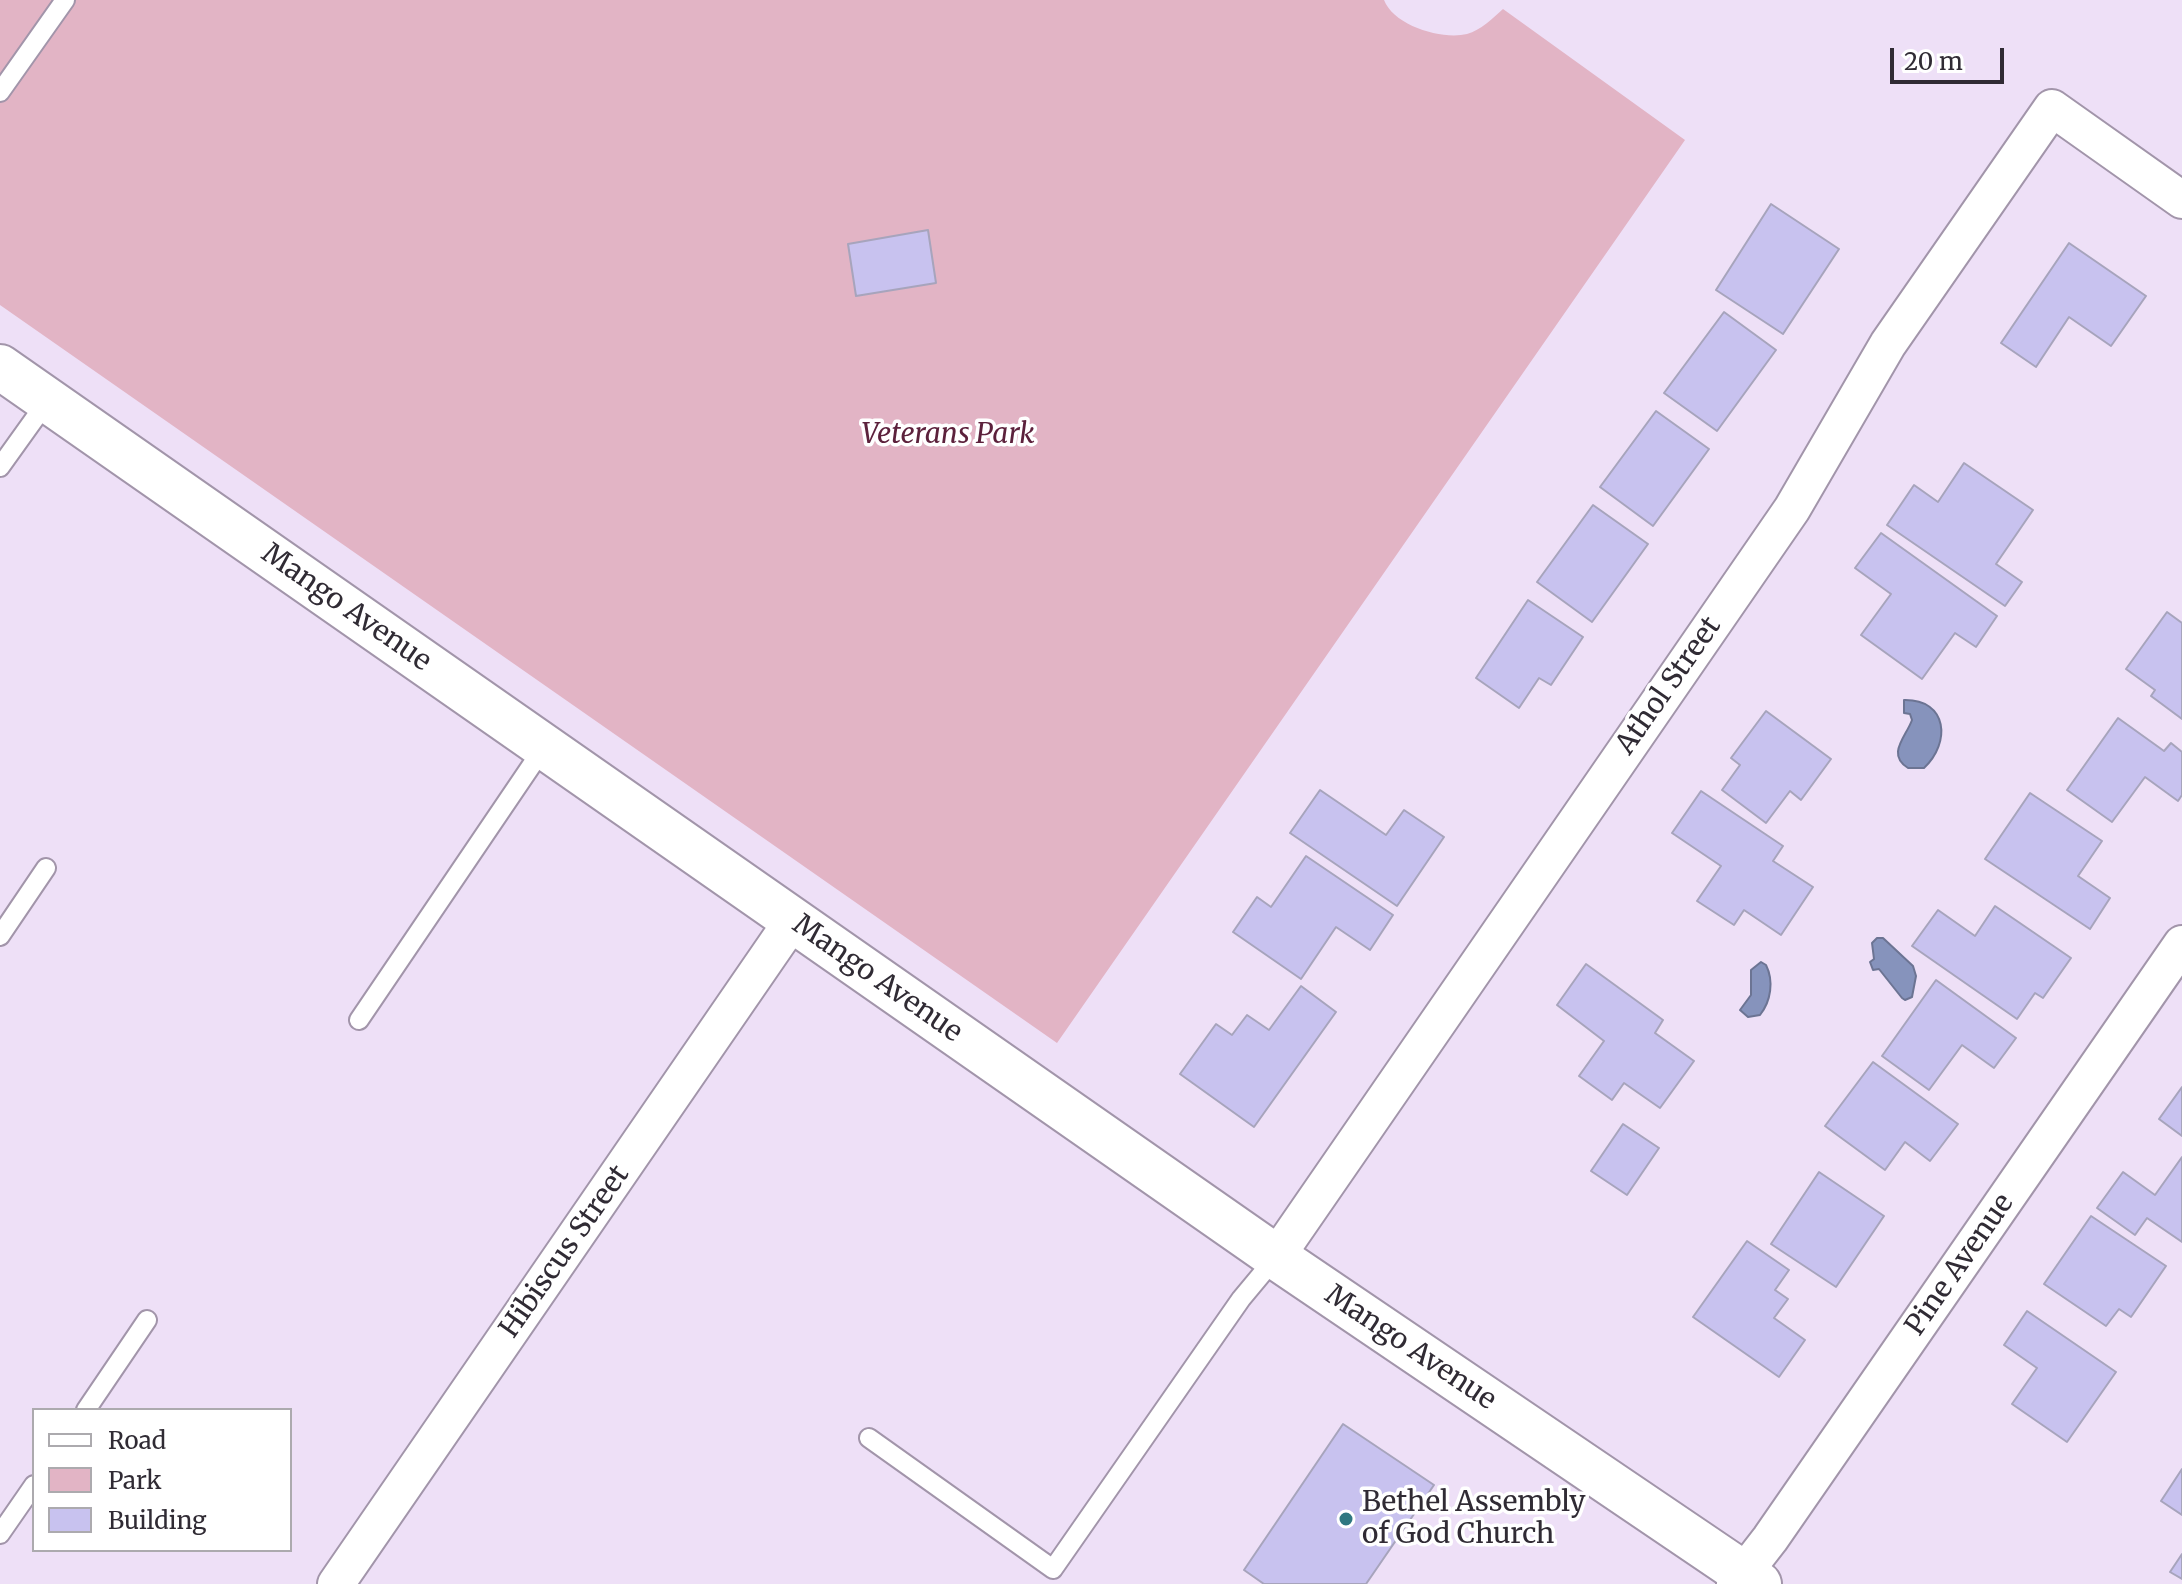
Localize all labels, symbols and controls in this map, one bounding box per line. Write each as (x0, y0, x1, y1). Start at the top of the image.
scale bar (1894, 32, 2008, 82)
text: 20 m (1904, 46, 1963, 77)
park label: Veterans Park (861, 418, 1035, 452)
street label: Mango Avenue (255, 537, 437, 679)
street label: Athol Street (1609, 611, 1729, 761)
street label: Mango Avenue (786, 908, 968, 1050)
street label: Hibiscus Street (493, 1159, 637, 1345)
street label: Pine Avenue (1899, 1188, 2021, 1342)
street label: Mango Avenue (1318, 1278, 1502, 1418)
legend (32, 1408, 292, 1552)
text: Road (108, 1425, 166, 1456)
text: Park (108, 1465, 161, 1496)
place label: Bethel Assembly of God Church (1362, 1486, 1586, 1552)
text: Building (108, 1505, 207, 1536)
marker: Bethel Assembly of God Church (1337, 1510, 1355, 1528)

